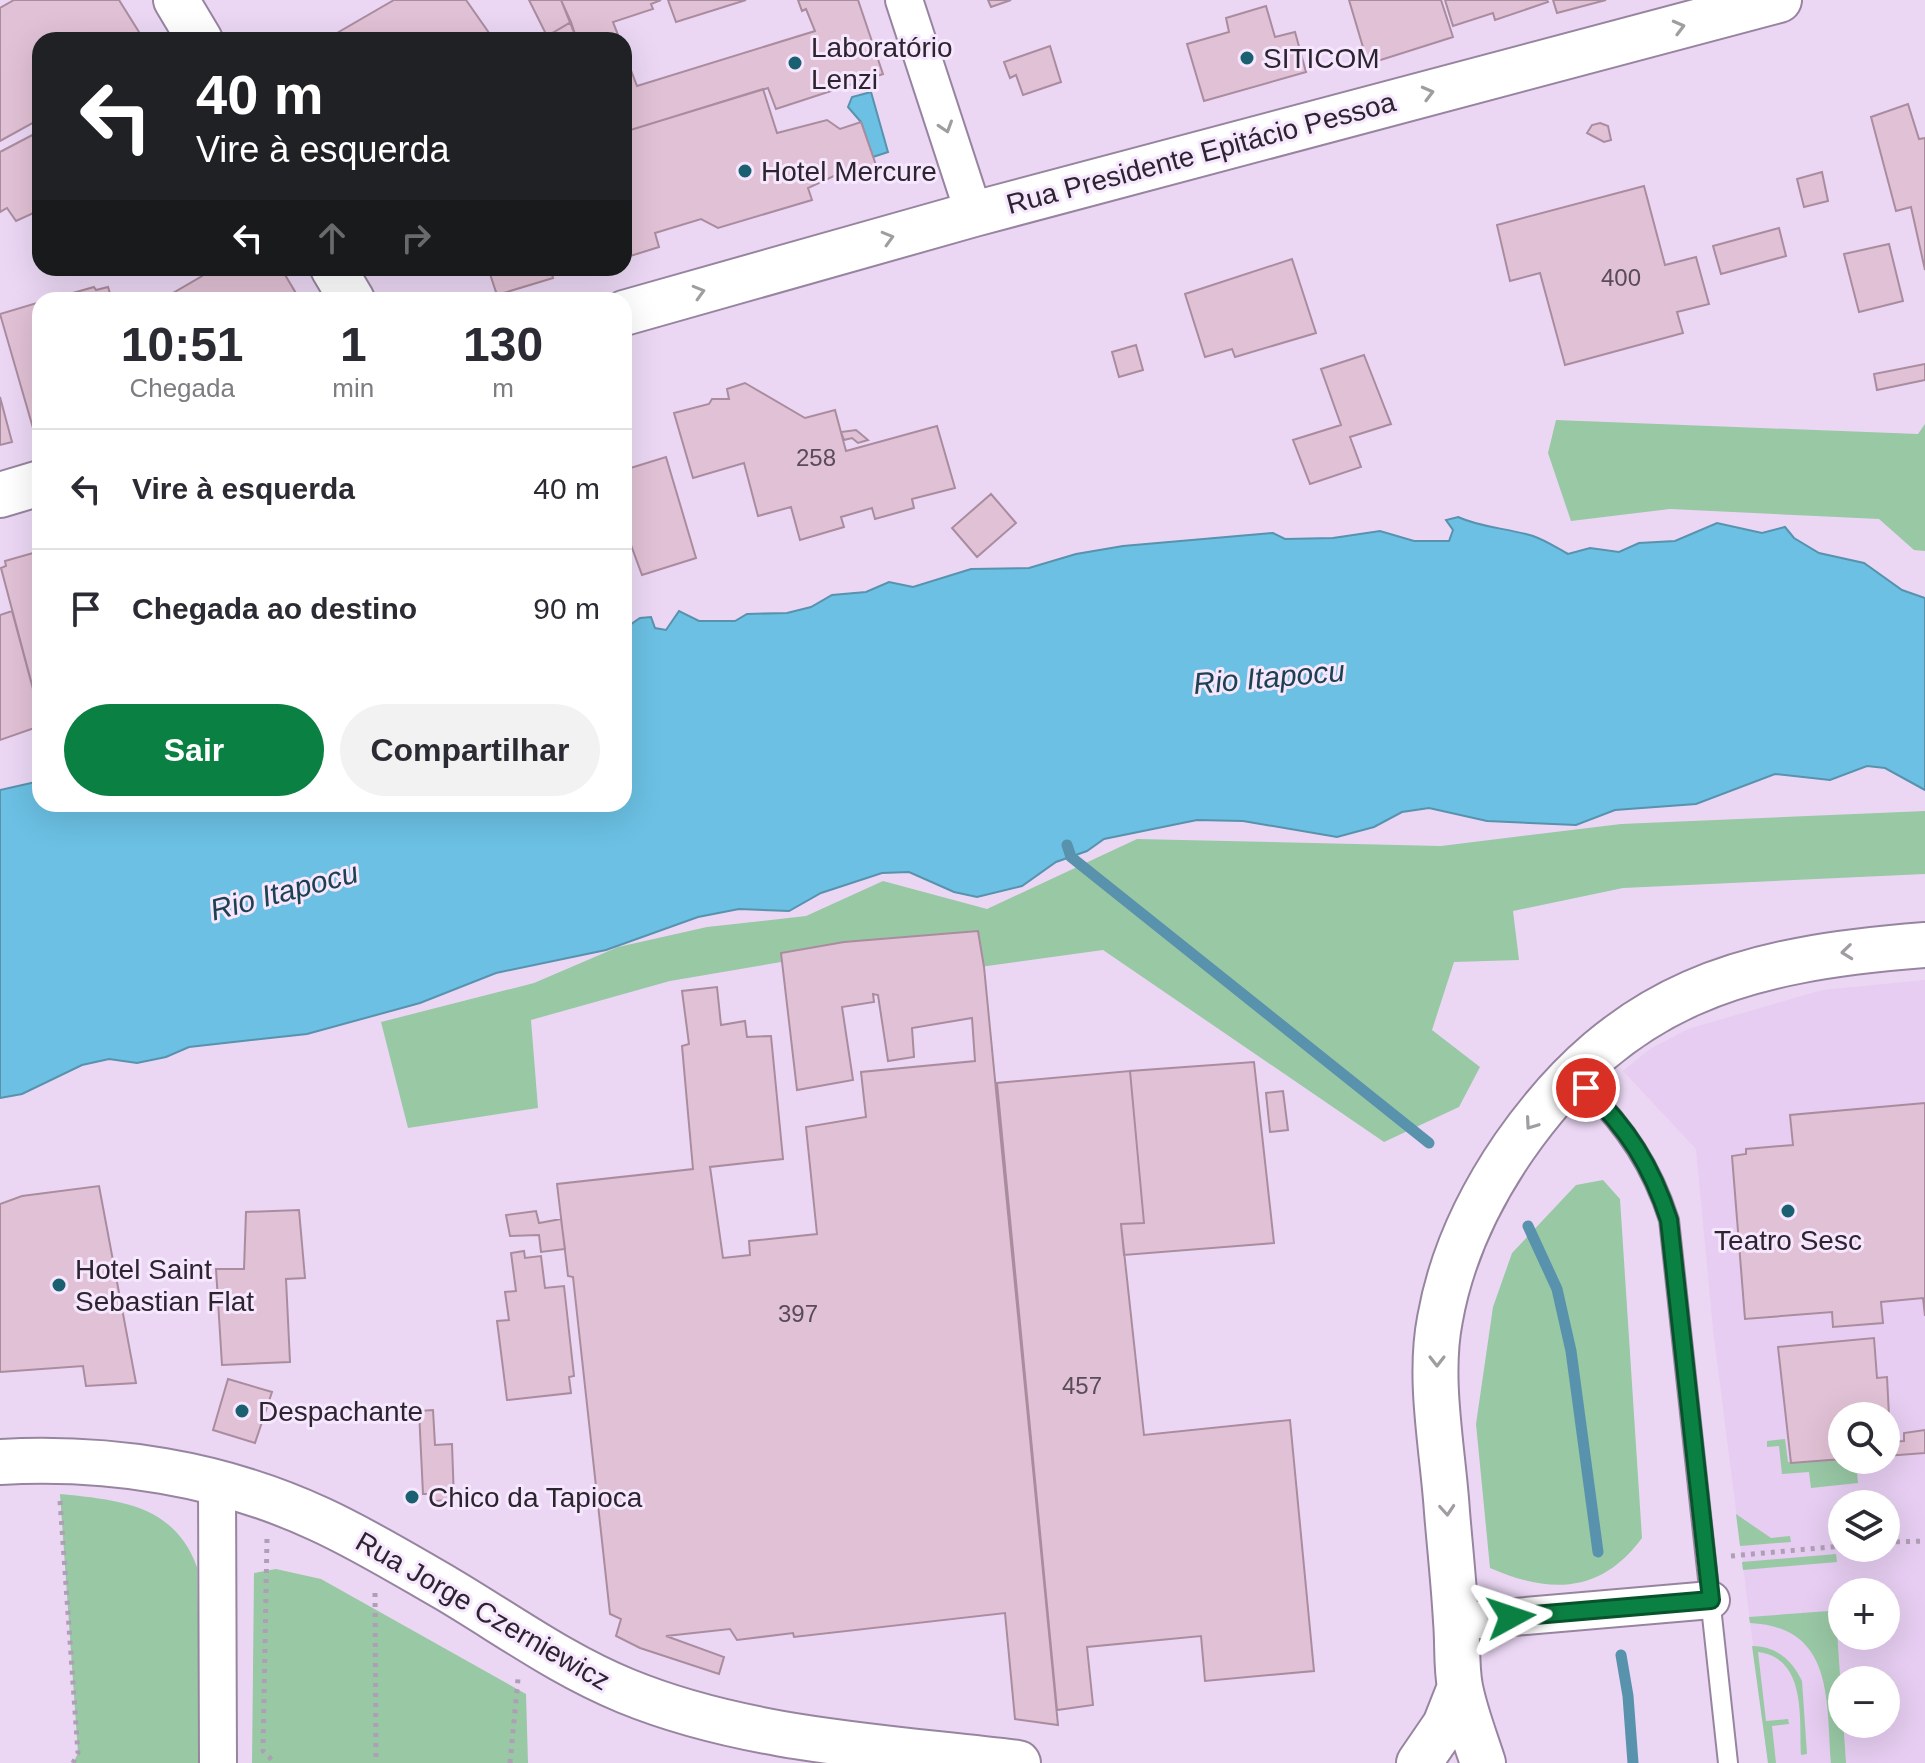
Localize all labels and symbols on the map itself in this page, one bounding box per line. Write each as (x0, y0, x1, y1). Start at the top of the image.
one-way arrow (1672, 19, 1686, 36)
place label: Laboratório Lenzi (811, 32, 953, 95)
place label: SITICOM (1263, 43, 1380, 74)
marker: SITICOM (1238, 49, 1256, 67)
marker: Laboratório Lenzi (786, 54, 804, 72)
street label: Rua Presidente Epitácio Pessoa (1003, 86, 1399, 220)
one-way arrow (1420, 86, 1434, 103)
one-way arrow (936, 120, 952, 134)
place label: Hotel Mercure (761, 156, 937, 187)
marker: Hotel Mercure (736, 162, 754, 180)
one-way arrow (881, 231, 895, 248)
house number: 400 (1601, 264, 1641, 291)
one-way arrow (692, 285, 706, 301)
house number: 258 (796, 444, 836, 471)
water label: Rio Itapocu (1192, 654, 1346, 700)
water label: Rio Itapocu (206, 855, 362, 927)
one-way arrow (1840, 943, 1853, 960)
pin (1552, 1054, 1620, 1122)
one-way arrow (1526, 1115, 1541, 1129)
marker: Teatro Sesc (1779, 1202, 1797, 1220)
place label: Teatro Sesc (1714, 1225, 1862, 1256)
place label: Hotel Saint Sebastian Flat (75, 1254, 254, 1317)
marker: Hotel Saint Sebastian Flat (50, 1276, 68, 1294)
house number: 397 (778, 1300, 818, 1327)
one-way arrow (1428, 1355, 1446, 1368)
house number: 457 (1062, 1372, 1102, 1399)
place label: Despachante (258, 1396, 423, 1427)
marker: Despachante (233, 1402, 251, 1420)
place label: Chico da Tapioca (428, 1482, 643, 1513)
marker: Chico da Tapioca (403, 1488, 421, 1506)
one-way arrow (1438, 1504, 1455, 1517)
street label: Rua Jorge Czerniewicz (351, 1526, 615, 1696)
position arrow (1469, 1575, 1553, 1659)

